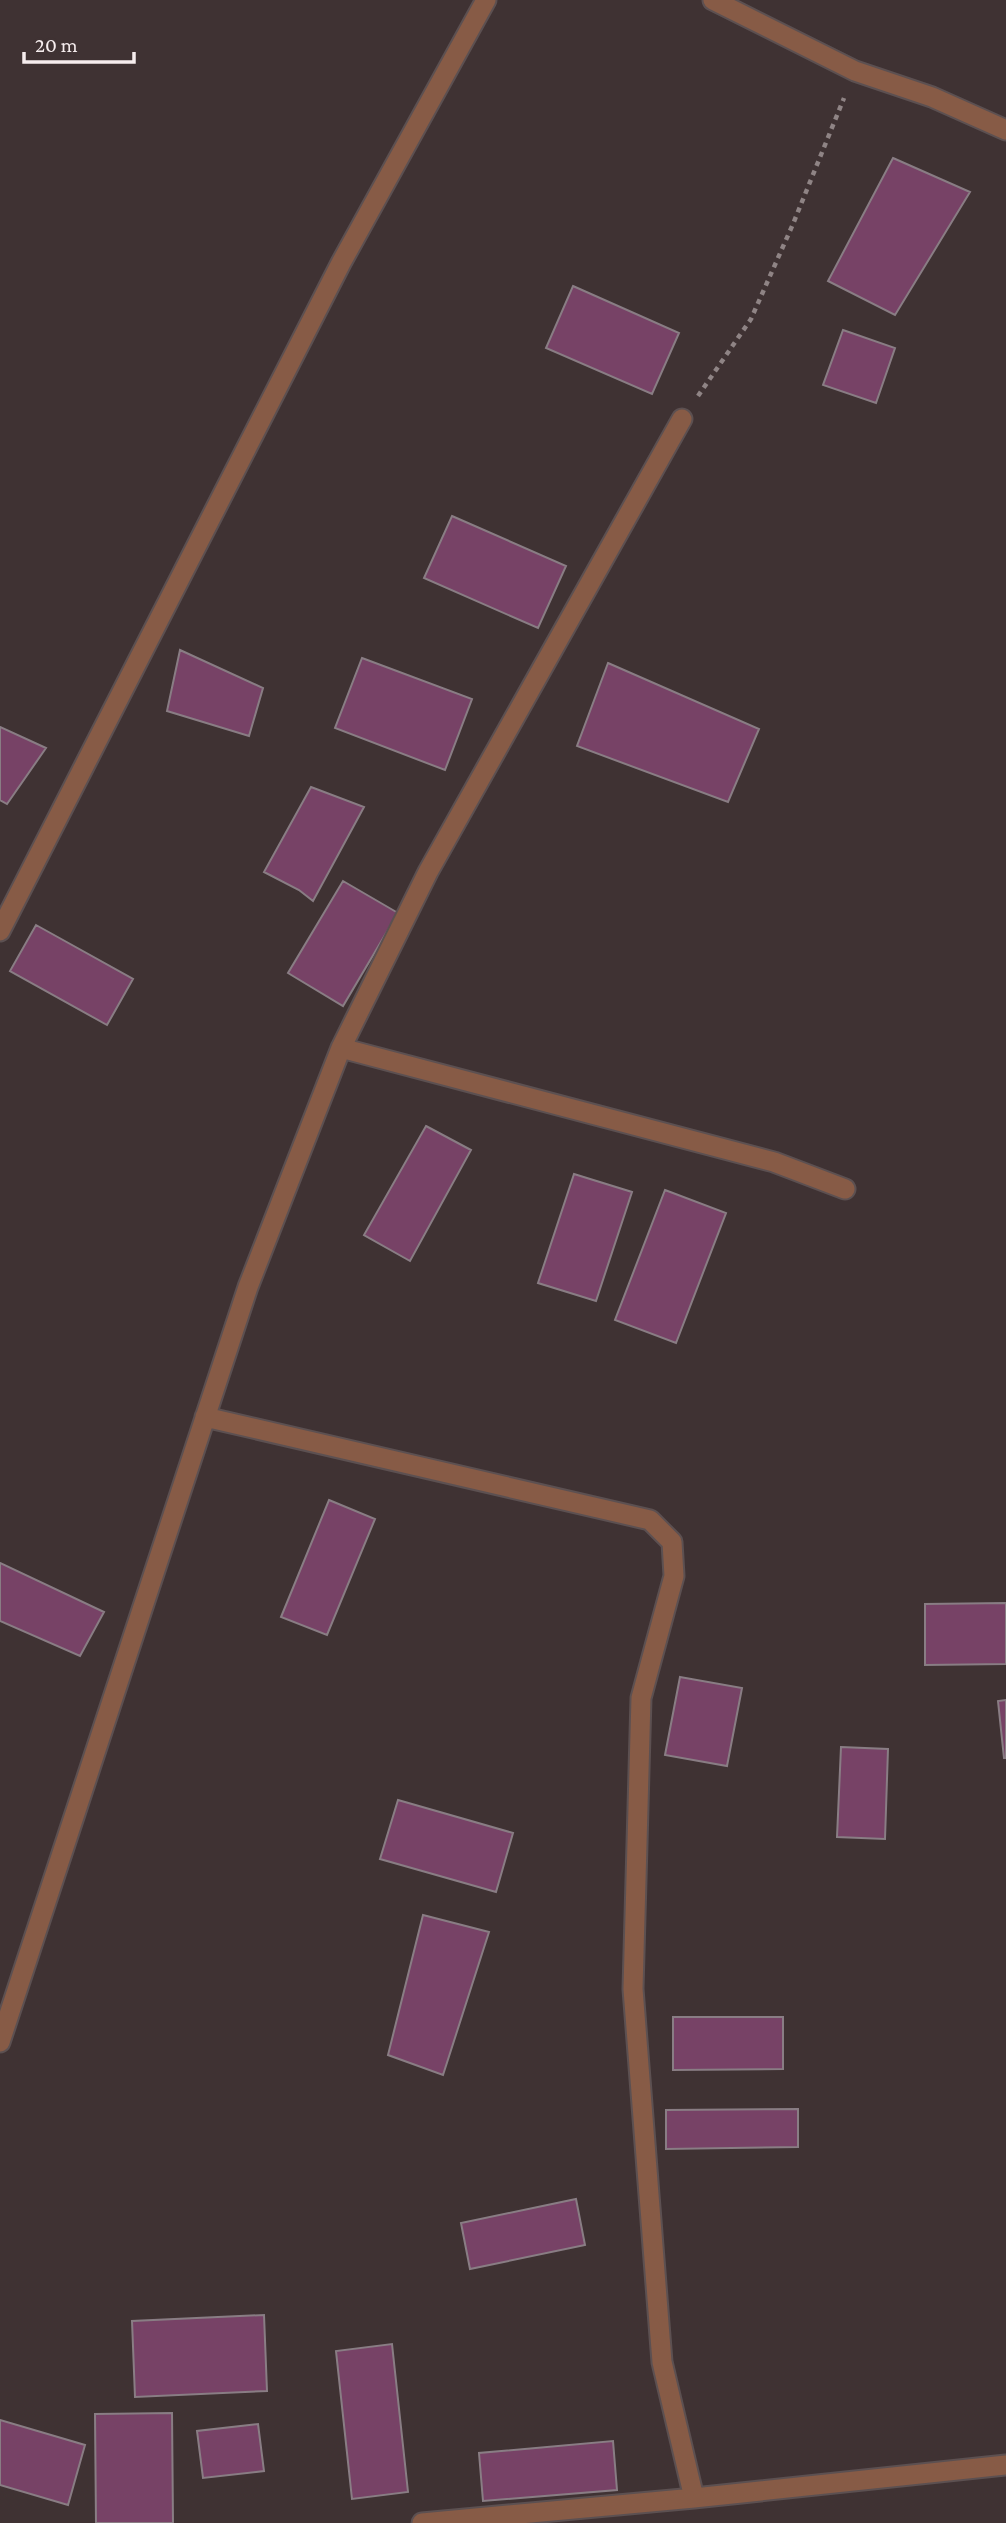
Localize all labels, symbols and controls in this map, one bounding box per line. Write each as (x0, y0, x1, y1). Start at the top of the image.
scale bar (24, 21, 135, 65)
text: 20 m (35, 33, 78, 57)

